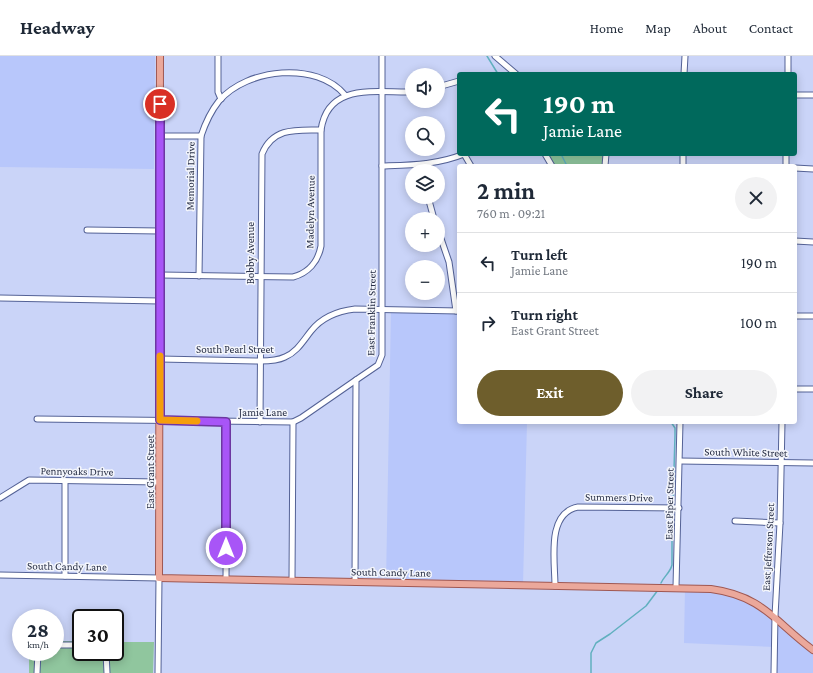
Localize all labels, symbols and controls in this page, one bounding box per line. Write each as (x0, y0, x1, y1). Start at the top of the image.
text: Headway (20, 17, 95, 38)
text: Home (590, 20, 623, 36)
text: Map (645, 20, 671, 36)
text: About (693, 20, 727, 36)
text: Contact (749, 20, 793, 36)
map controls (405, 68, 445, 300)
button: sound (405, 68, 445, 108)
pin (143, 87, 177, 121)
icon: left (477, 88, 529, 140)
text: 190 m (543, 88, 615, 119)
icon: arrive (149, 93, 171, 115)
button: search (405, 116, 445, 156)
text: Jamie Lane (543, 121, 622, 141)
street label: Memorial Drive (183, 141, 197, 211)
button: layers (405, 164, 445, 204)
street label: Madelyn Avenue (303, 175, 318, 249)
text: 2 min (477, 177, 535, 204)
button: close (735, 177, 777, 219)
text: 760 m · 09:21 (477, 206, 545, 221)
button: + (405, 212, 445, 252)
street label: Bobby Avenue (244, 222, 257, 284)
text: Turn left (511, 247, 567, 263)
icon: left (477, 252, 499, 274)
text: 190 m (741, 255, 777, 271)
button: − (405, 260, 445, 300)
text: Jamie Lane (511, 263, 568, 278)
street label: East Franklin Street (364, 270, 378, 356)
text: Turn right (511, 307, 578, 323)
icon: right (477, 312, 499, 334)
text: 100 m (740, 315, 777, 331)
text: East Grant Street (511, 323, 599, 338)
street label: South Pearl Street (196, 343, 274, 355)
button: Exit (477, 370, 623, 416)
button: Share (631, 370, 777, 416)
street label: Jamie Lane (238, 406, 287, 419)
street label: East Grant Street (144, 435, 156, 509)
street label: South White Street (704, 445, 788, 459)
street label: Pennyoaks Drive (40, 464, 114, 479)
street label: East Piper Street (662, 468, 677, 540)
street label: Summers Drive (585, 490, 653, 504)
street label: East Jefferson Street (760, 502, 777, 591)
position arrow (205, 527, 247, 569)
street label: South Candy Lane (27, 559, 107, 574)
street label: South Candy Lane (351, 565, 431, 580)
speed limit sign: 30 (72, 609, 124, 661)
text: 28 (27, 619, 49, 641)
text: km/h (27, 639, 49, 650)

